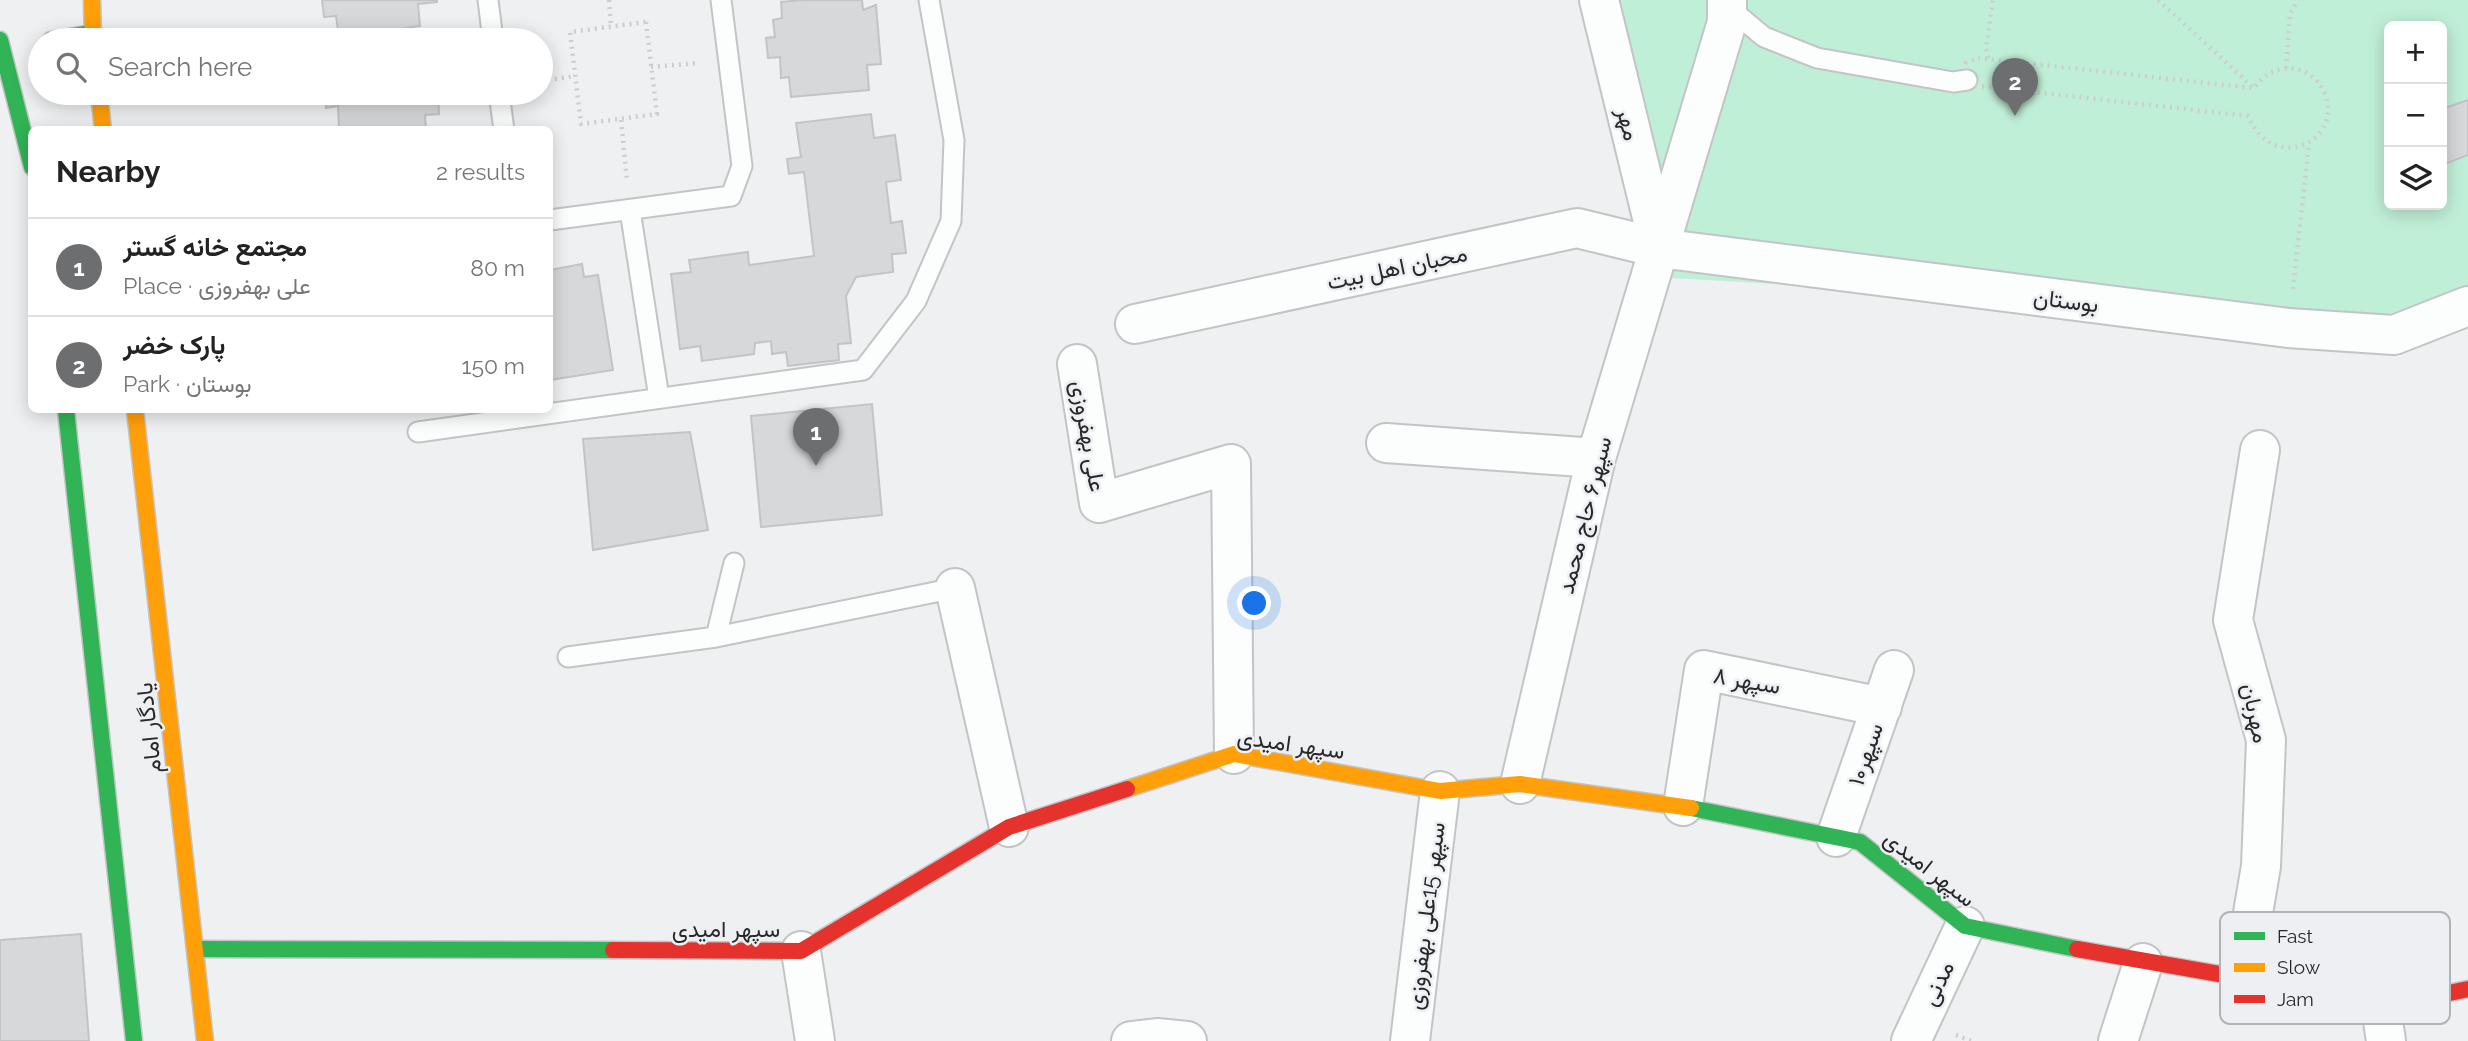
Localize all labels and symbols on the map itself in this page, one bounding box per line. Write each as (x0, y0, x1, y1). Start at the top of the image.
pin: 2 (1992, 58, 2038, 116)
street label: مهر (1610, 104, 1646, 144)
street label: محبان اهل بیت (1325, 239, 1470, 296)
street label: بوستان (2032, 283, 2100, 319)
street label: علی بهفروزی (1064, 378, 1112, 494)
pin: 1 (793, 408, 839, 466)
street label: سپهر۶ حاج محمد (1551, 434, 1620, 597)
your location (1237, 586, 1271, 620)
street label: سپهر ۸ (1711, 661, 1783, 702)
street label: یادگار امام (130, 681, 168, 775)
street label: مهربان (2235, 681, 2275, 746)
street label: سپهر۱۰ (1842, 719, 1891, 790)
street label: سپهر امیدی (1235, 722, 1347, 767)
street label: سپهر 15علی بهفروزی (1400, 821, 1453, 1012)
street label: سپهر امیدی (1877, 824, 1981, 914)
legend (2220, 912, 2450, 1024)
street label: سپهر امیدی (672, 915, 780, 945)
text: Fast (2277, 925, 2313, 947)
street label: مدنی (1915, 956, 1960, 1010)
text: Slow (2277, 956, 2321, 978)
text: Jam (2277, 988, 2314, 1010)

